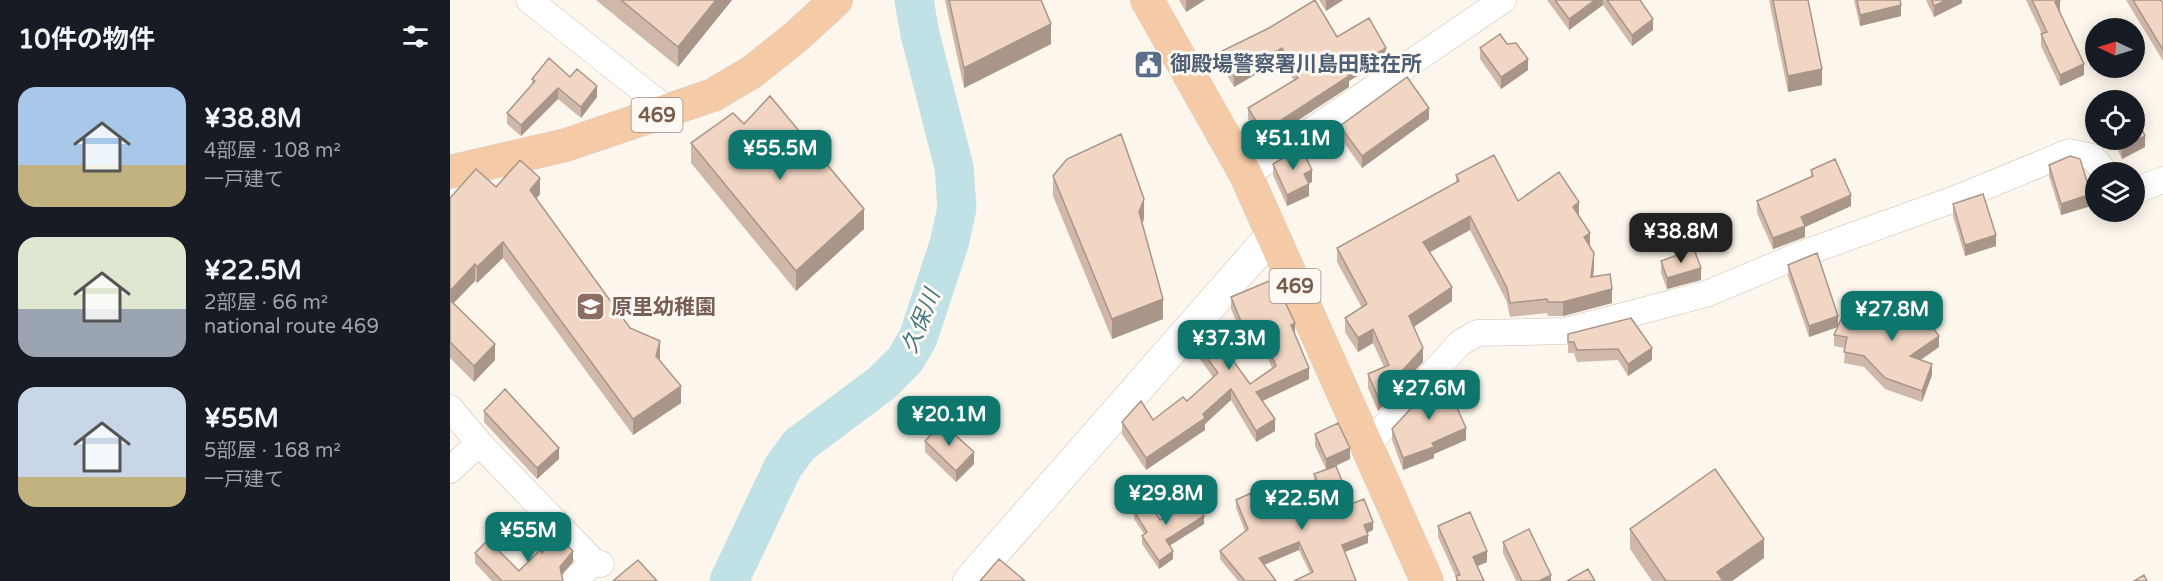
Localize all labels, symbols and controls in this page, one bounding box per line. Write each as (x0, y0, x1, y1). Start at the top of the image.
north arrow (2085, 18, 2145, 78)
map controls (2085, 18, 2145, 222)
icon: filters (399, 20, 432, 53)
text: 10件の物件 (18, 24, 155, 55)
public building icon: 御殿場警察署川島田駐在所 (1133, 48, 1165, 80)
place label: 御殿場警察署川島田駐在所 (1170, 52, 1422, 77)
button: locate (2085, 90, 2145, 150)
road number: 469 (632, 98, 682, 132)
text: ¥38.8M (204, 103, 302, 134)
icon: home (66, 111, 138, 183)
pin: ¥51.1M (1244, 120, 1342, 171)
text: ¥51.1M (1255, 127, 1331, 151)
pin: ¥55.5M (731, 130, 829, 181)
text: ¥55.5M (742, 137, 818, 161)
text: 4部屋 · 108 m² (204, 139, 341, 163)
button: layers (2085, 162, 2145, 222)
text: 一戸建て (204, 168, 284, 192)
pin: ¥38.8M (1632, 213, 1730, 264)
text: ¥38.8M (1643, 220, 1719, 244)
text: ¥22.5M (204, 255, 302, 286)
icon: home (66, 261, 138, 333)
road number: 469 (1270, 269, 1320, 303)
water label: 久保川 (897, 284, 946, 357)
text: 2部屋 · 66 m² (204, 291, 328, 315)
school or university icon: 原里幼稚園 (574, 291, 606, 323)
pin: ¥27.8M (1843, 291, 1941, 342)
place label: 原里幼稚園 (611, 295, 716, 320)
text: ¥27.8M (1855, 298, 1929, 322)
text: national route 469 (204, 315, 379, 339)
pin: ¥37.3M (1180, 320, 1278, 371)
text: ¥37.3M (1192, 327, 1266, 351)
pin: ¥27.6M (1380, 370, 1478, 421)
text: ¥27.6M (1392, 377, 1466, 401)
pin: ¥20.1M (900, 396, 998, 447)
text: ¥55M (204, 403, 279, 434)
text: ¥20.1M (911, 403, 987, 427)
icon: home (66, 411, 138, 483)
text: 5部屋 · 168 m² (204, 439, 341, 463)
text: 一戸建て (204, 468, 284, 492)
pin: ¥29.8M (1117, 475, 1215, 526)
pin: ¥22.5M (1253, 480, 1351, 531)
text: ¥29.8M (1128, 482, 1204, 506)
text: ¥22.5M (1264, 487, 1340, 511)
pin: ¥55M (492, 512, 564, 563)
text: ¥55M (499, 519, 557, 543)

